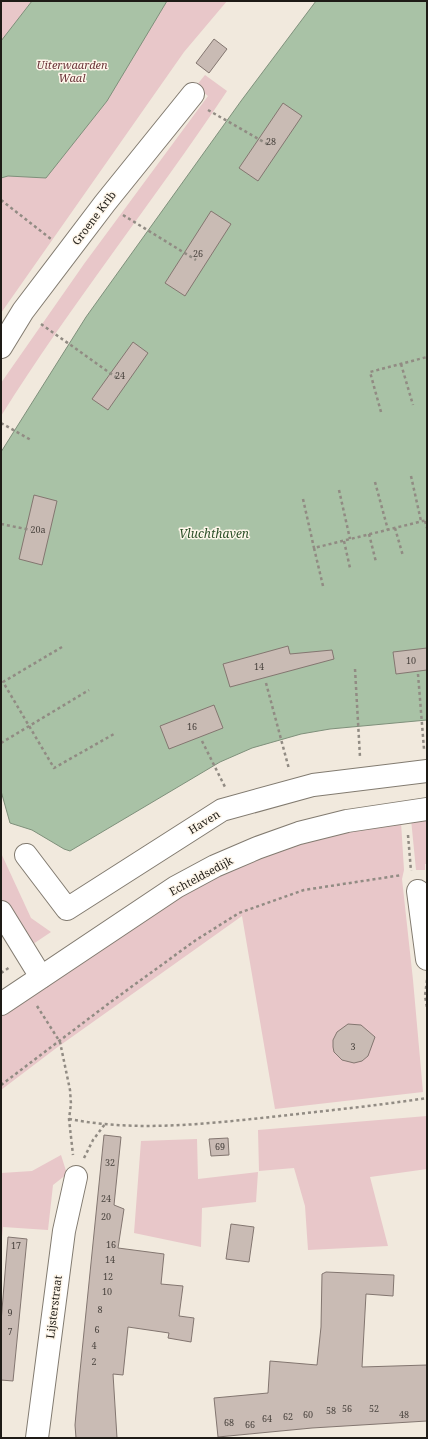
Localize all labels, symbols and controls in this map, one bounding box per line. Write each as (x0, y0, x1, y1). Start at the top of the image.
park label: Uiterwaarden Waal (36, 57, 108, 85)
house number: 28 (266, 135, 276, 148)
street label: Groene Krib (68, 187, 119, 248)
house number: 26 (193, 247, 203, 260)
house number: 24 (115, 369, 125, 382)
house number: 20a (30, 523, 46, 536)
water label: Vluchthaven (179, 525, 249, 542)
house number: 10 (406, 654, 416, 667)
house number: 14 (254, 660, 264, 673)
house number: 16 (187, 720, 197, 733)
street label: Haven (185, 806, 222, 837)
street label: Echteldsedijk (166, 852, 236, 899)
house number: 3 (350, 1040, 356, 1053)
house number: 69 (215, 1140, 225, 1153)
house number: 32 (105, 1156, 115, 1169)
house number: 24 (101, 1192, 111, 1205)
house number: 20 (101, 1210, 111, 1223)
house number: 16 (106, 1238, 116, 1251)
house number: 17 (11, 1239, 21, 1252)
house number: 14 (105, 1253, 115, 1266)
house number: 12 (103, 1270, 113, 1283)
street label: Lijsterstraat (42, 1274, 65, 1339)
house number: 10 (102, 1285, 112, 1298)
house number: 8 (97, 1303, 103, 1316)
house number: 9 (7, 1306, 13, 1319)
house number: 6 (94, 1323, 100, 1336)
house number: 7 (7, 1325, 13, 1338)
house number: 4 (91, 1339, 97, 1352)
house number: 2 (91, 1355, 97, 1368)
house number: 56 (342, 1402, 352, 1415)
house number: 52 (369, 1402, 379, 1415)
house number: 58 (326, 1404, 336, 1417)
house number: 60 (303, 1408, 313, 1421)
house number: 48 (399, 1408, 409, 1421)
house number: 62 (283, 1410, 293, 1423)
house number: 64 (262, 1412, 272, 1425)
house number: 68 (224, 1416, 234, 1429)
house number: 66 (245, 1418, 255, 1431)

